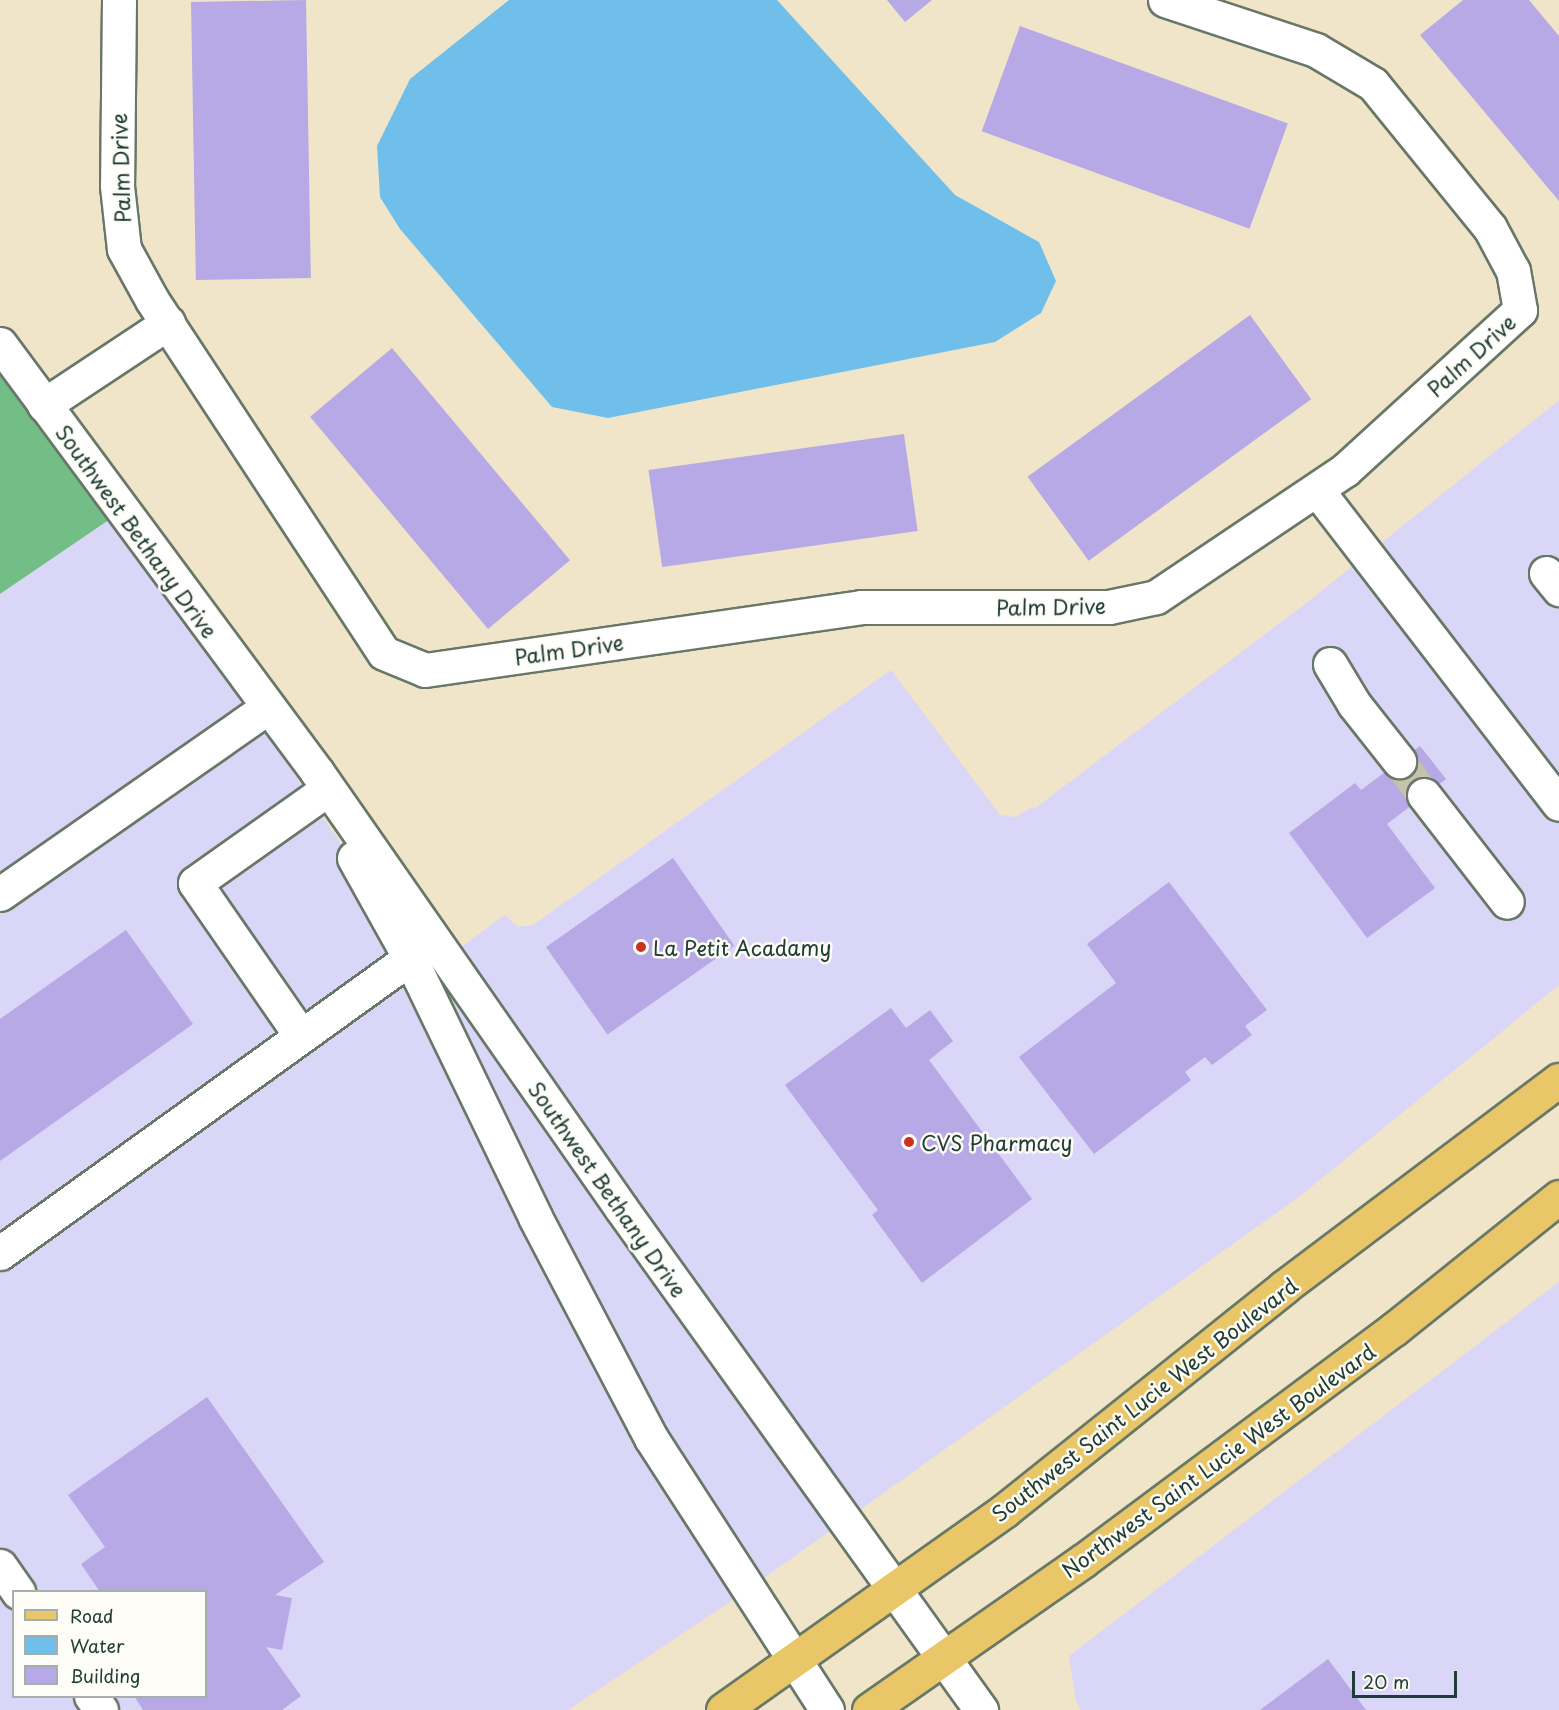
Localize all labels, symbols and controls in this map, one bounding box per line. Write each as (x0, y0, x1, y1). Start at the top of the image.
street label: Palm Drive (105, 112, 135, 224)
street label: Palm Drive (1421, 309, 1521, 401)
street label: Southwest Bethany Drive (51, 420, 223, 642)
street label: Palm Drive (995, 592, 1107, 620)
street label: Palm Drive (512, 629, 626, 669)
place label: La Petit Acadamy (653, 934, 834, 960)
marker: La Petit Acadamy (634, 940, 648, 954)
street label: Southwest Bethany Drive (524, 1077, 692, 1301)
place label: CVS Pharmacy (921, 1129, 1076, 1155)
marker: CVS Pharmacy (902, 1135, 916, 1149)
street label: Southwest Saint Lucie West Boulevard (985, 1271, 1303, 1527)
street label: Northwest Saint Lucie West Boulevard (1055, 1337, 1381, 1583)
legend (12, 1590, 207, 1698)
text: Road (70, 1602, 114, 1629)
text: Water (70, 1632, 124, 1659)
scale bar (1355, 1659, 1460, 1697)
text: Building (70, 1662, 140, 1689)
text: 20 m (1363, 1668, 1409, 1695)

